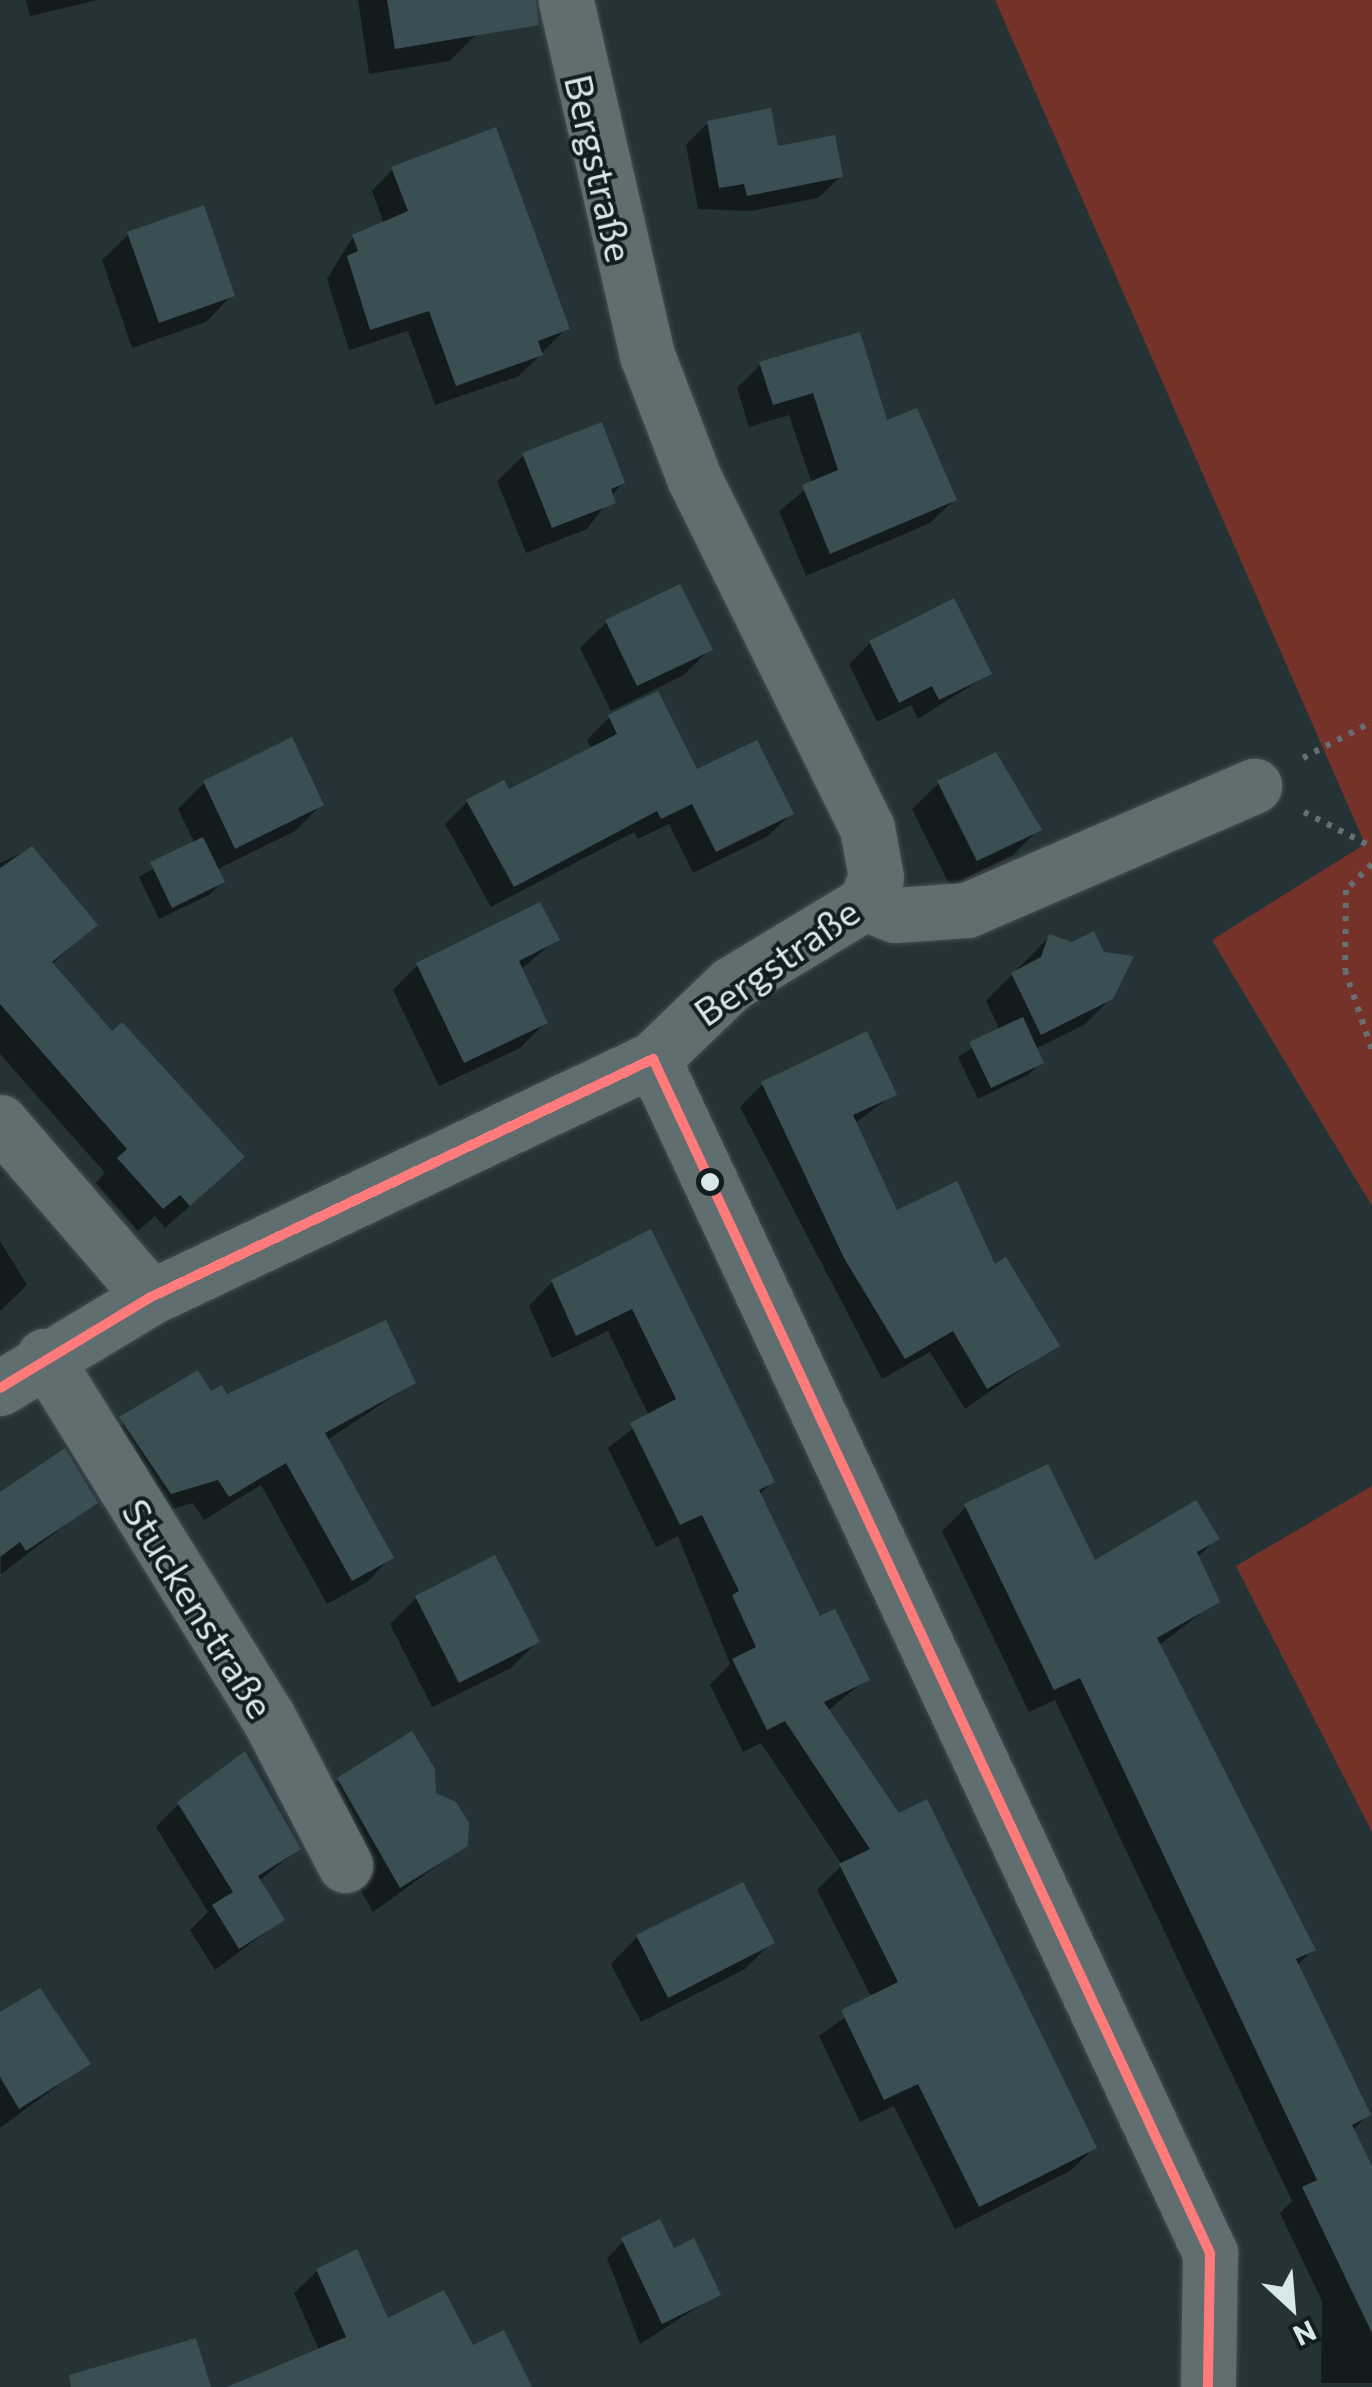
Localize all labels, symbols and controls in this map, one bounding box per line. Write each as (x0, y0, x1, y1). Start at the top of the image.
street label: Bergstraße (556, 70, 644, 266)
street label: Bergstraße (685, 888, 867, 1034)
unlabelled marker (700, 1172, 720, 1192)
street label: Stuckenstraße (114, 1490, 284, 1726)
north arrow (1242, 2257, 1342, 2357)
text: N (1288, 2314, 1322, 2354)

